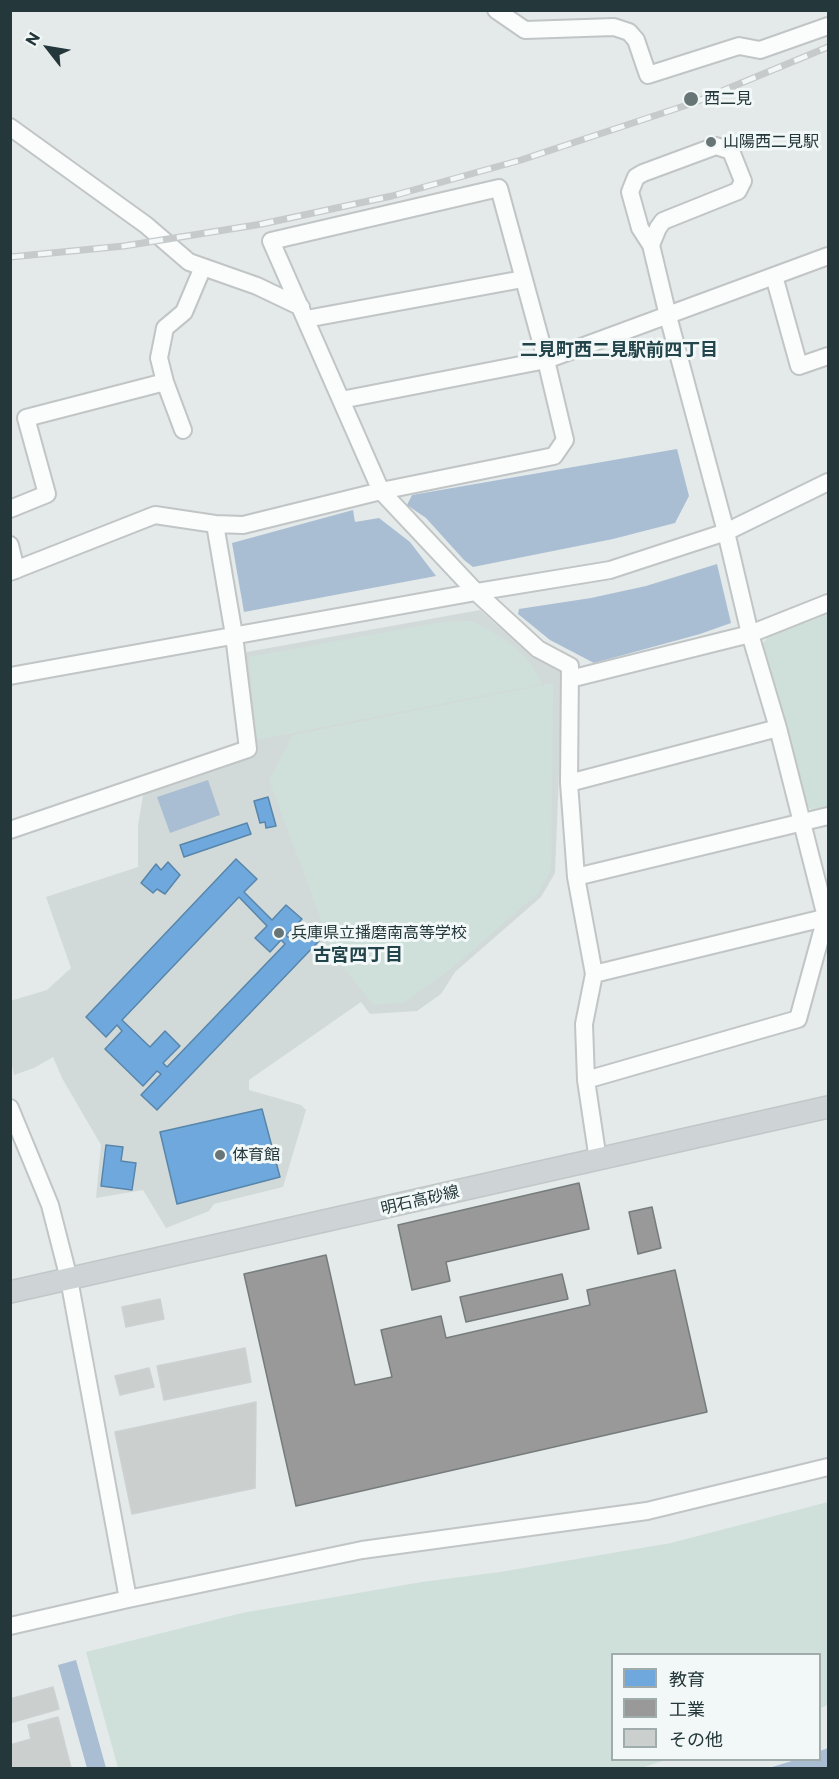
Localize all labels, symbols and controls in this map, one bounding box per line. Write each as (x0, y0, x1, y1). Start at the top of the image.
north arrow (18, 18, 78, 78)
text: N (21, 28, 43, 49)
place label: 西二見 (704, 89, 752, 109)
marker: 西二見 (682, 90, 700, 108)
place label: 山陽西二見駅 (723, 132, 819, 152)
marker: 山陽西二見駅 (704, 135, 718, 149)
district label: 二見町西二見駅前四丁目 (520, 339, 718, 361)
place label: 兵庫県立播磨南高等学校 (291, 923, 467, 943)
marker: 兵庫県立播磨南高等学校 (272, 926, 286, 940)
district label: 古宮四丁目 (313, 944, 403, 966)
place label: 体育館 (232, 1145, 280, 1165)
marker: 体育館 (213, 1148, 227, 1162)
street label: 明石高砂線 (379, 1182, 461, 1218)
legend (611, 1653, 821, 1761)
text: 教育 (669, 1668, 705, 1690)
text: 工業 (669, 1698, 705, 1720)
text: その他 (669, 1728, 723, 1750)

